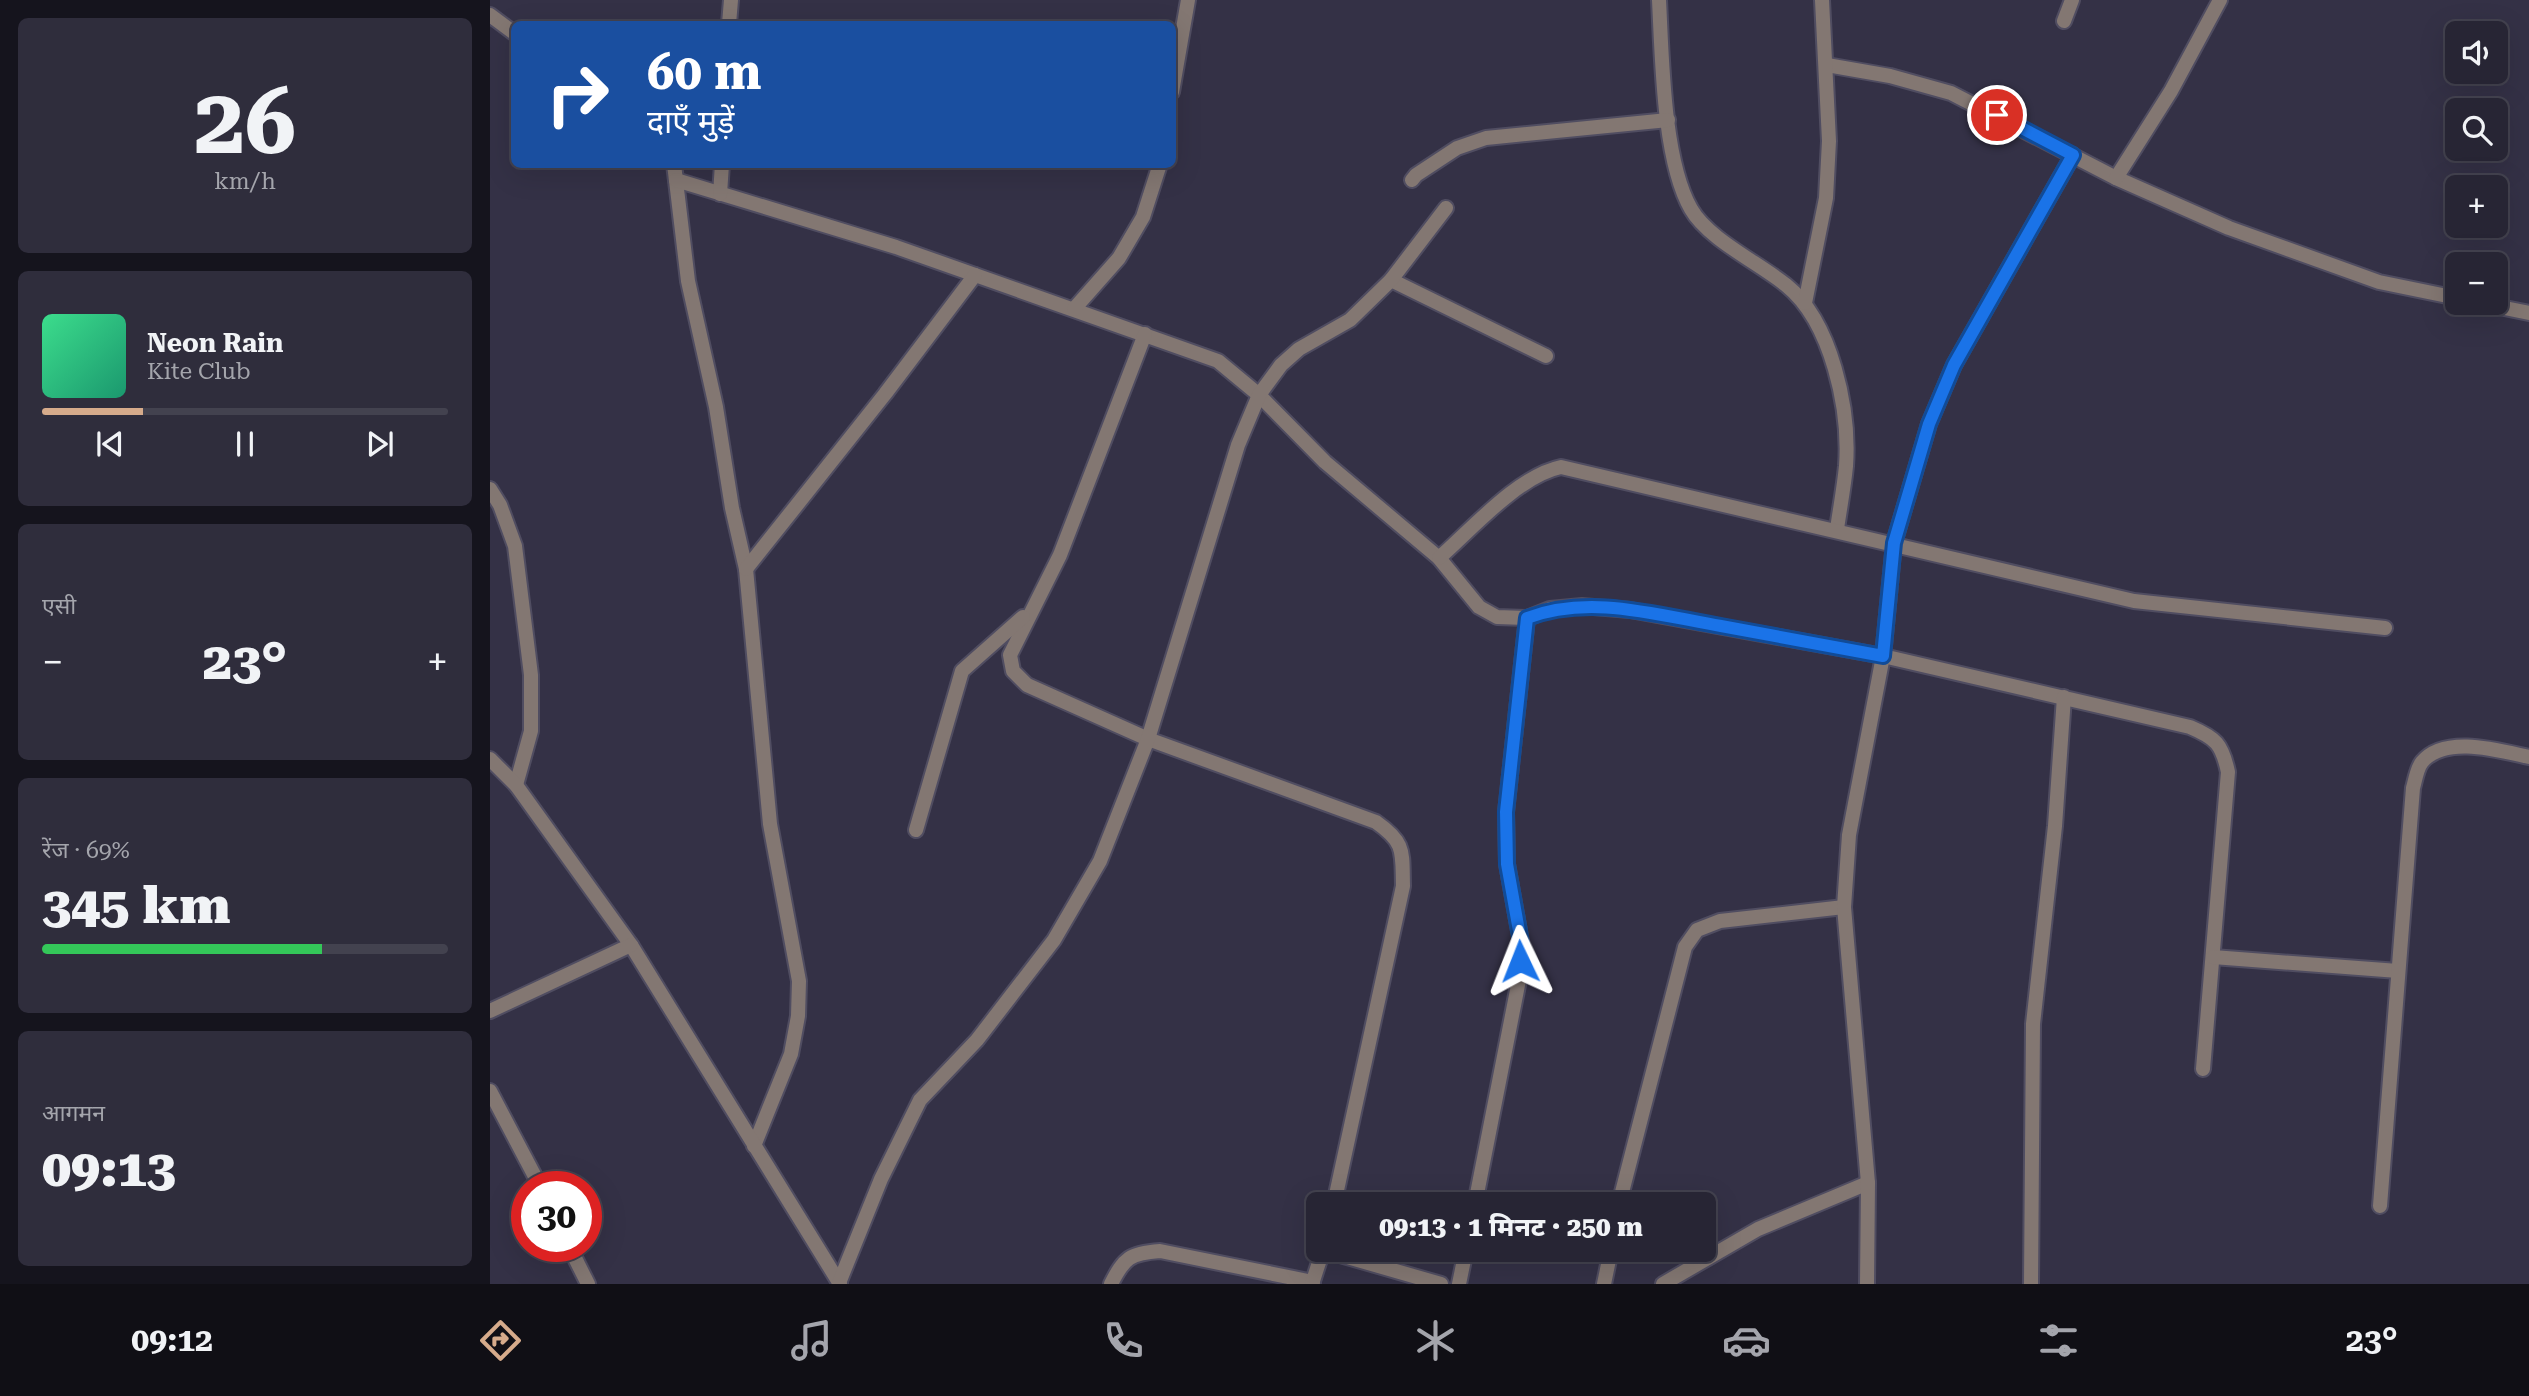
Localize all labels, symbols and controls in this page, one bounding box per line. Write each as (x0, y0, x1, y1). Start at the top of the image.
map controls (2445, 21, 2508, 315)
button: sound (2445, 21, 2508, 84)
text: 60 m (647, 44, 762, 101)
icon: right (532, 49, 623, 140)
text: 26 (194, 69, 296, 175)
pin (1967, 85, 2027, 145)
icon: arrive (1978, 96, 2016, 134)
button: search (2445, 98, 2508, 161)
text: दाएँ मुड़ें (647, 103, 734, 141)
text: km/h (214, 168, 276, 195)
button: + (2445, 175, 2508, 238)
button: − (2445, 252, 2508, 315)
text: Neon Rain (147, 328, 283, 358)
text: Kite Club (147, 358, 251, 385)
icon: previous (91, 425, 129, 463)
icon: pause (226, 425, 264, 463)
icon: next (361, 425, 399, 463)
text: एसी (42, 593, 76, 620)
text: 23° (203, 631, 287, 692)
text: − (42, 640, 63, 684)
text: + (427, 640, 448, 684)
text: रेंज · 69% (42, 837, 130, 864)
text: 345 km (42, 875, 230, 936)
position arrow (1483, 924, 1557, 998)
text: आगमन (42, 1100, 105, 1127)
text: 09:13 (42, 1138, 176, 1199)
speed limit sign: 30 (511, 1171, 602, 1262)
text: 09:13 · 1 मिनट · 250 m (1379, 1212, 1643, 1242)
icon: directions (476, 1316, 525, 1365)
icon: music (787, 1316, 836, 1365)
icon: phone (1099, 1316, 1148, 1365)
icon: climate (1411, 1316, 1460, 1365)
icon: car (1722, 1316, 1771, 1365)
icon: filters (2034, 1316, 2083, 1365)
text: 09:12 (131, 1321, 213, 1359)
text: 23° (2346, 1321, 2398, 1359)

